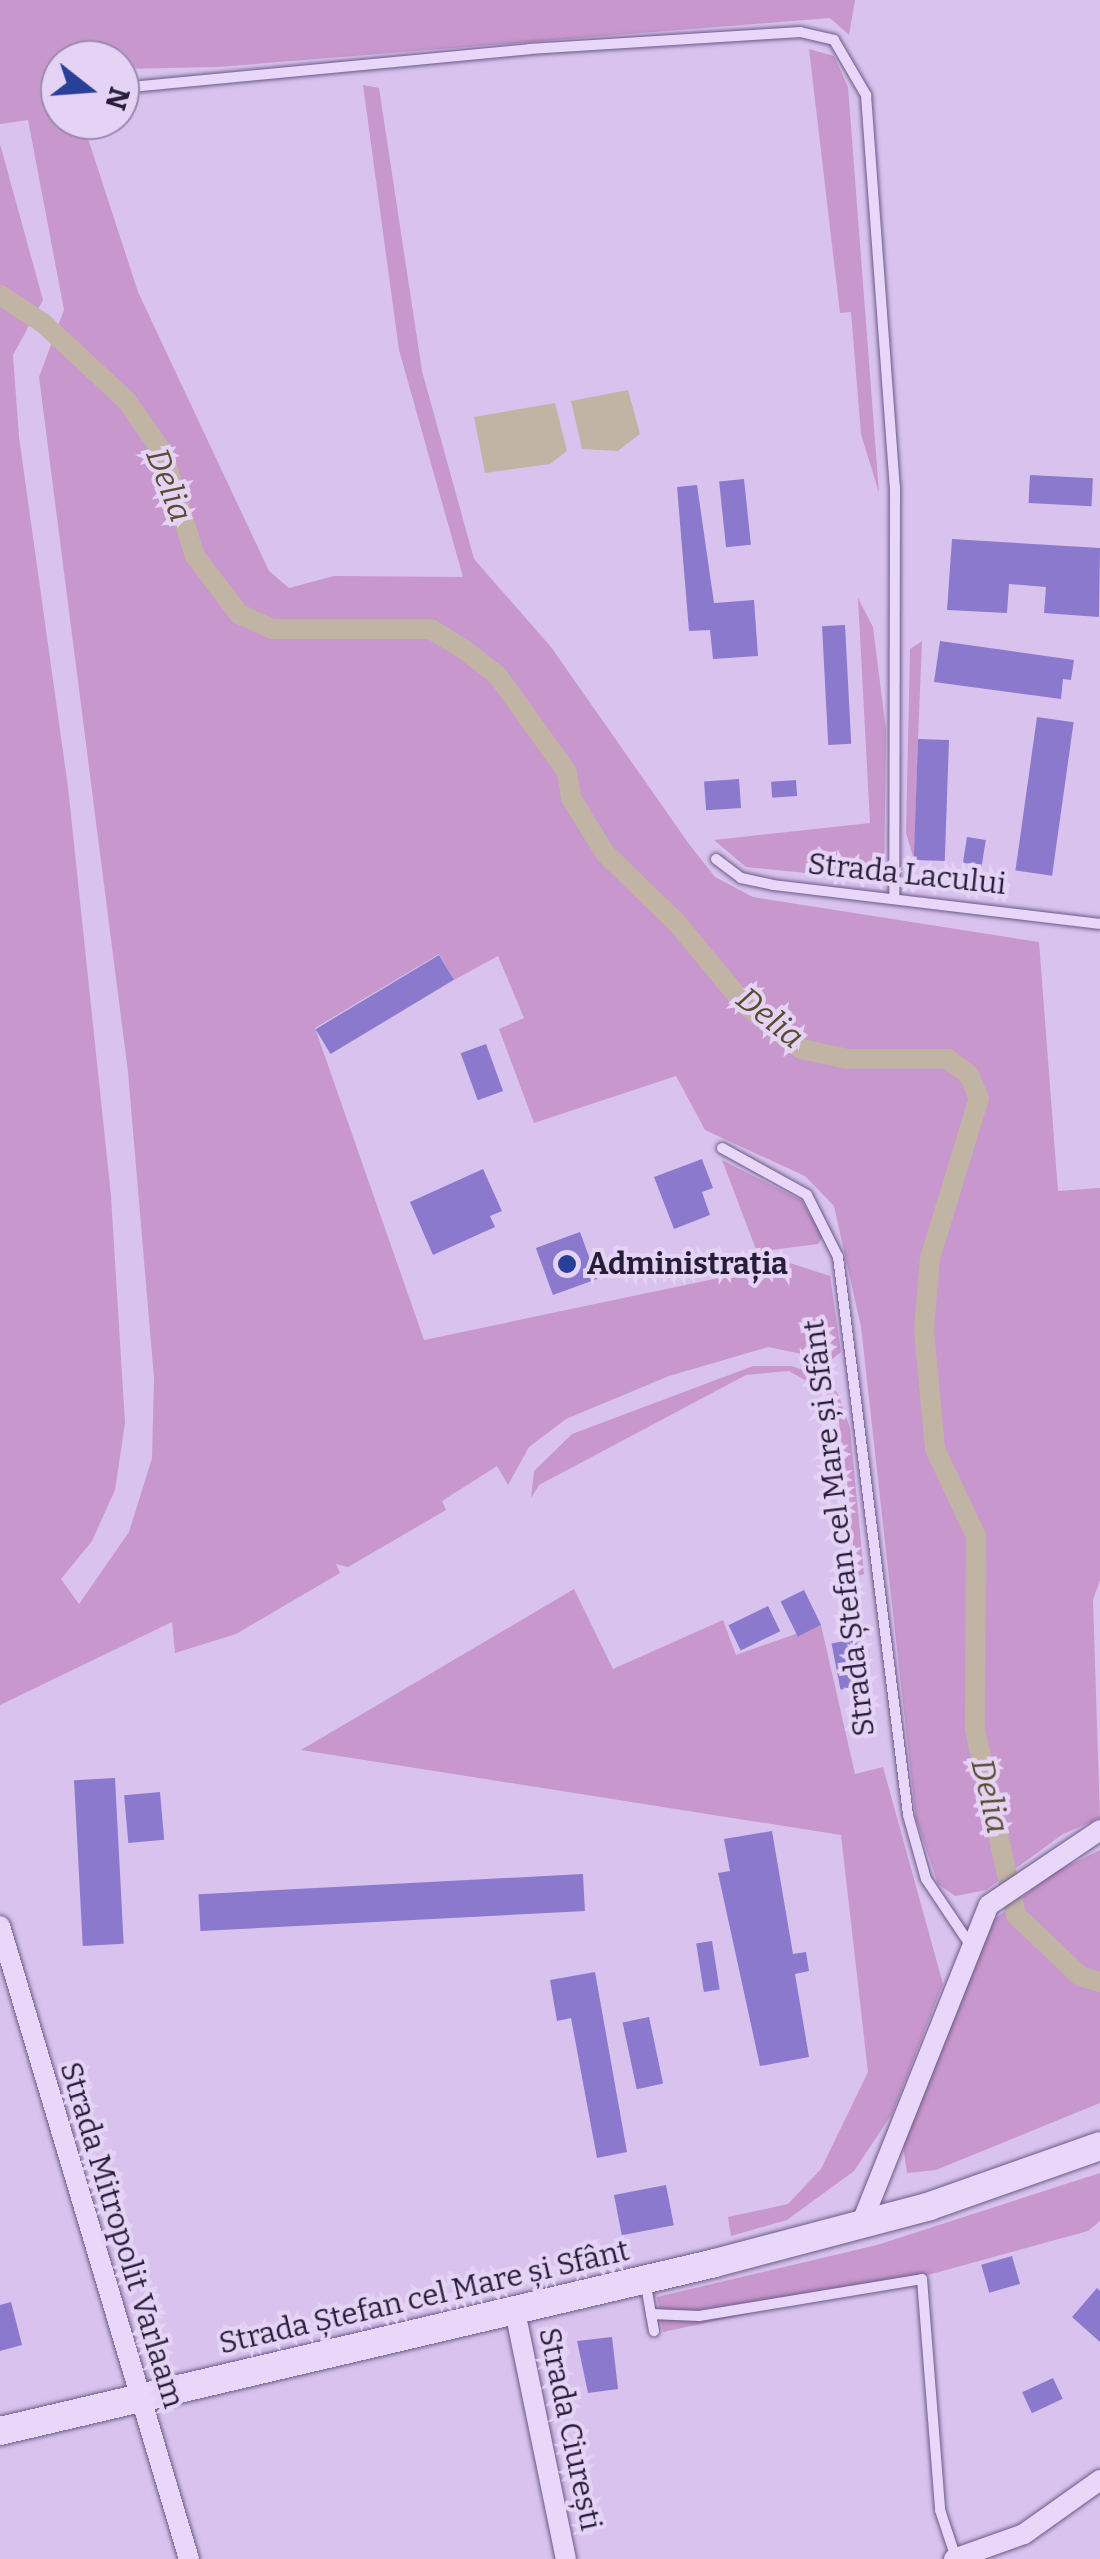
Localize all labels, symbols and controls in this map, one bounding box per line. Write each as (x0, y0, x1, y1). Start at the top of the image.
north arrow (40, 40, 140, 140)
text: N (98, 83, 136, 113)
water label: Delia (138, 443, 200, 527)
street label: Strada Lacului (806, 846, 1008, 902)
water label: Delia (729, 979, 811, 1057)
place label: Administrația (587, 1246, 788, 1282)
marker: Administrația (556, 1253, 578, 1275)
street label: Strada Ștefan cel Mare și Sfânt (796, 1317, 882, 1739)
water label: Delia (963, 1755, 1017, 1837)
street label: Strada Mitropolit Varlaam (52, 2058, 192, 2412)
street label: Strada Ștefan cel Mare și Sfânt (215, 2232, 633, 2362)
street label: Strada Ciurești (531, 2324, 609, 2534)

